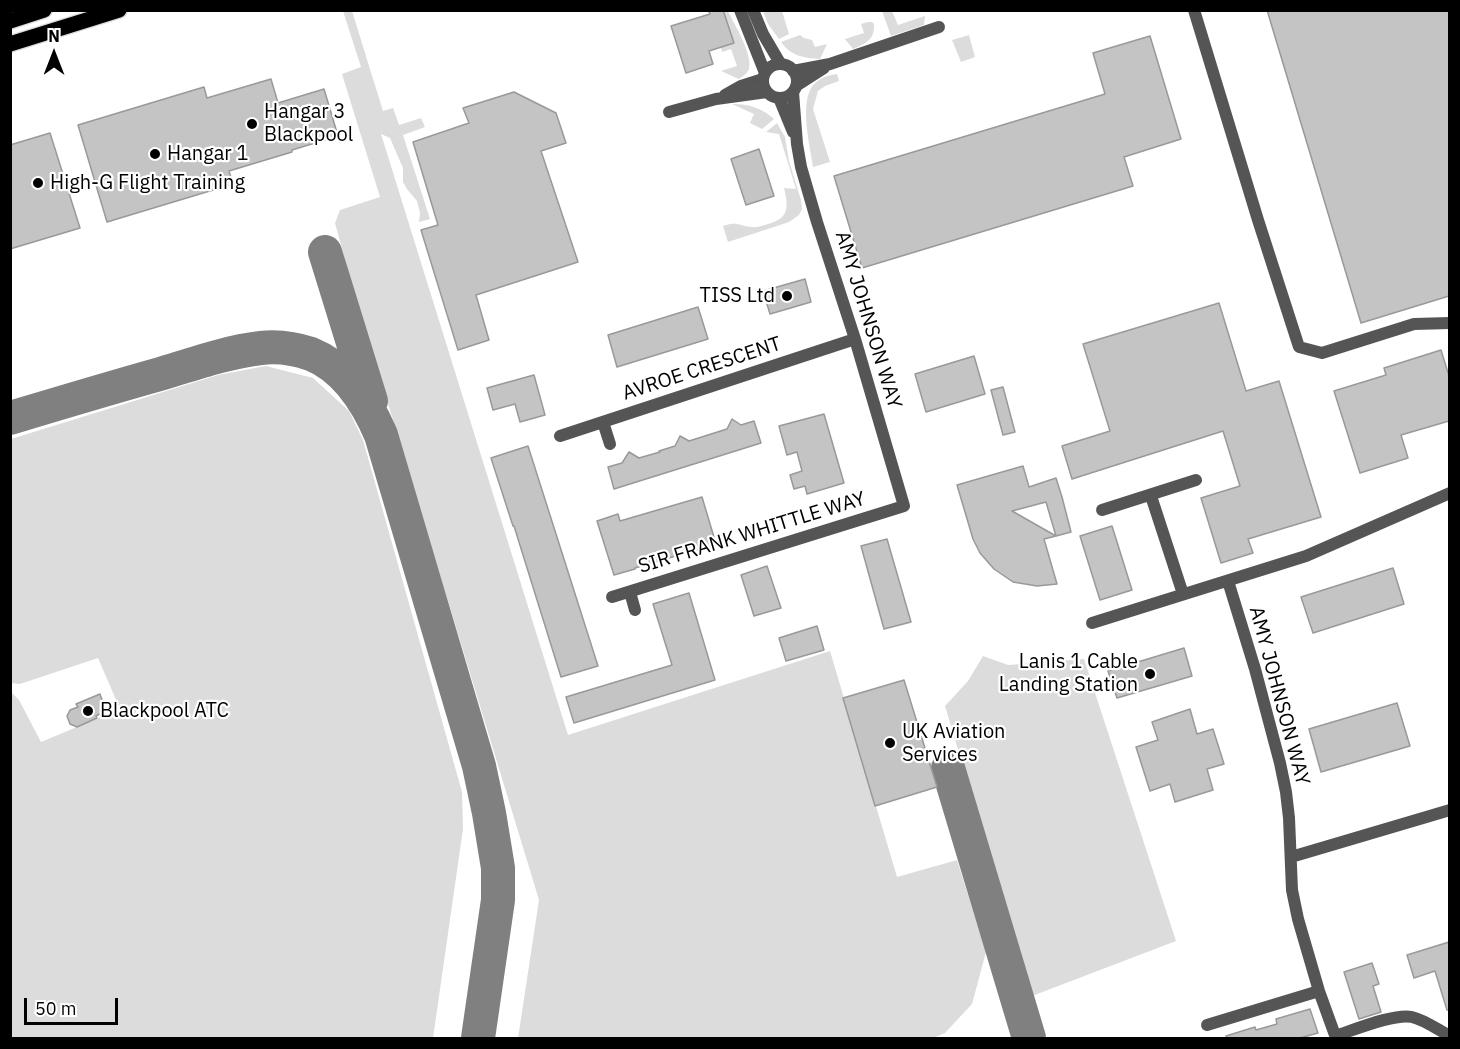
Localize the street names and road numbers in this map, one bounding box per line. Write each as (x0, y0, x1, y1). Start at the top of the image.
street label: AMY JOHNSON WAY (830, 228, 906, 412)
street label: AVROE CRESCENT (620, 332, 784, 406)
street label: SIR FRANK WHITTLE WAY (635, 487, 869, 579)
street label: AMY JOHNSON WAY (1244, 604, 1314, 788)

